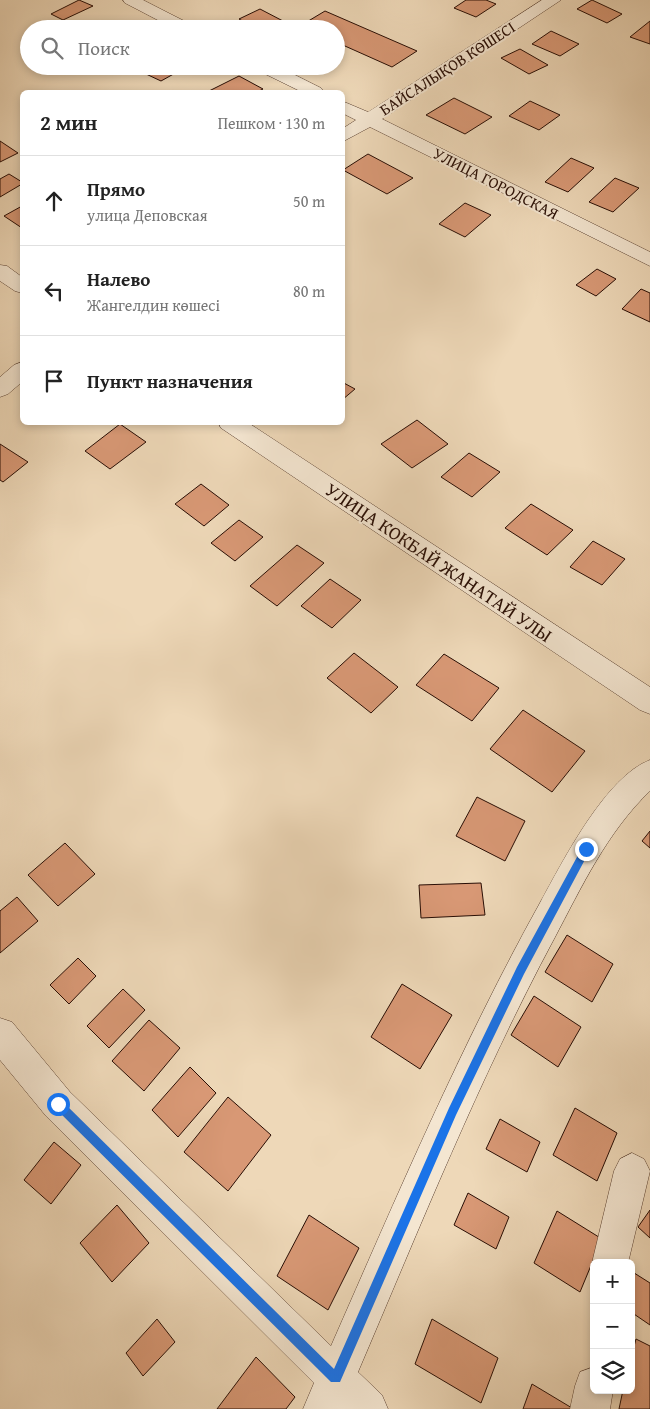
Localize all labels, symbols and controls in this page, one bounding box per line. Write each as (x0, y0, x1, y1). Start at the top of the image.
street label: БАЙСАЛЫҚОВ КӨШЕСІ (374, 15, 520, 121)
search box (20, 20, 345, 75)
icon: search (38, 34, 66, 62)
text: Поиск (78, 34, 130, 62)
text: 2 мин (40, 107, 97, 138)
text: Пешком · 130 m (218, 111, 325, 135)
street label: УЛИЦА ГОРОДСКАЯ (429, 141, 563, 225)
text: Прямо (87, 175, 145, 203)
icon: ahead (40, 187, 68, 215)
text: 50 m (293, 189, 325, 213)
text: улица Деповская (87, 203, 208, 227)
text: Налево (87, 265, 150, 293)
icon: left (40, 277, 68, 305)
text: 80 m (293, 279, 325, 303)
text: Жангелдин көшесі (87, 293, 220, 317)
icon: arrive (40, 367, 68, 395)
text: Пункт назначения (87, 367, 253, 395)
street label: УЛИЦА КОКБАЙ ЖАНАТАЙ УЛЫ (320, 475, 558, 649)
route end (575, 838, 598, 861)
route start (47, 1093, 70, 1116)
map controls (590, 1259, 635, 1394)
button: + (590, 1259, 635, 1304)
button: − (590, 1304, 635, 1349)
button: layers (590, 1349, 635, 1394)

